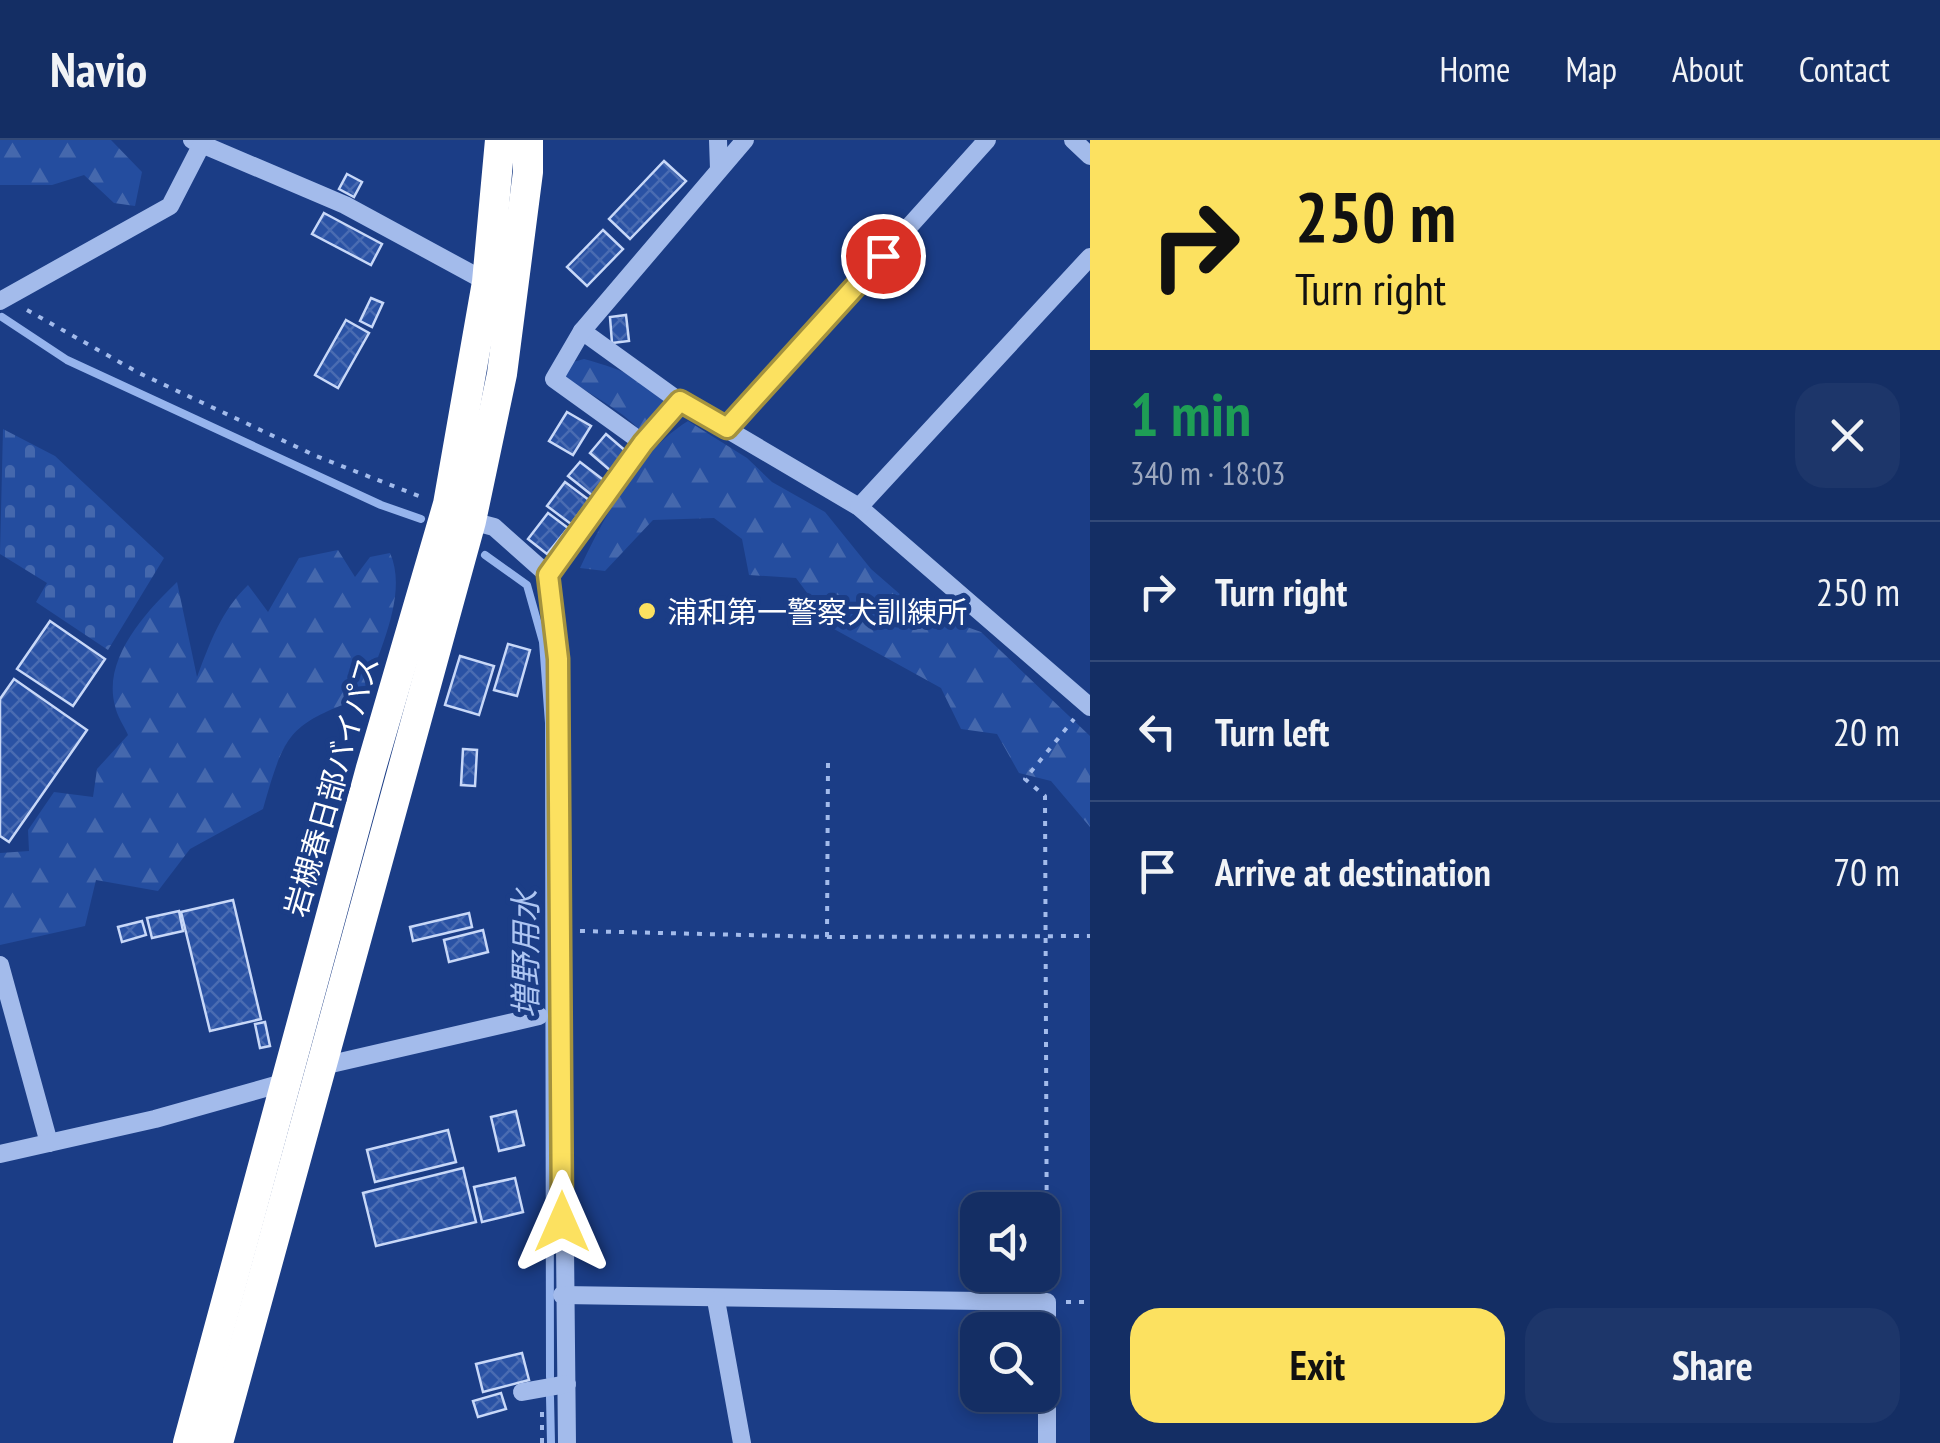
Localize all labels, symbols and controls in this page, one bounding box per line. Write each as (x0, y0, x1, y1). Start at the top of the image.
text: Navio (50, 38, 147, 100)
text: Home (1439, 46, 1511, 92)
text: Map (1566, 46, 1617, 92)
text: About (1672, 46, 1744, 92)
text: Contact (1799, 46, 1890, 92)
text: 250 m (1295, 171, 1456, 261)
icon: right (1130, 180, 1260, 310)
pin (841, 214, 926, 299)
icon: arrive (856, 229, 911, 284)
text: Turn right (1295, 259, 1446, 317)
text: 1 min (1130, 375, 1251, 453)
button: close (1795, 383, 1900, 488)
text: 340 m · 18:03 (1130, 452, 1285, 494)
icon: right (1130, 564, 1185, 619)
text: Turn right (1215, 567, 1347, 616)
text: 250 m (1816, 567, 1900, 616)
place label: 浦和第一警察犬訓練所 (667, 592, 967, 631)
marker: 浦和第一警察犬訓練所 (636, 600, 658, 622)
street label: 岩槻春日部バイパス (275, 651, 387, 921)
icon: left (1130, 704, 1185, 759)
text: Turn left (1215, 707, 1329, 756)
text: 20 m (1833, 707, 1900, 756)
icon: arrive (1130, 844, 1185, 899)
text: Arrive at destination (1215, 847, 1491, 896)
text: 70 m (1833, 847, 1900, 896)
water label: 増野用水 (504, 887, 546, 1018)
position arrow (510, 1170, 614, 1274)
map controls (960, 1192, 1060, 1412)
button: sound (960, 1192, 1060, 1292)
button: Exit (1130, 1308, 1505, 1423)
button: Share (1525, 1308, 1900, 1423)
button: search (960, 1312, 1060, 1412)

